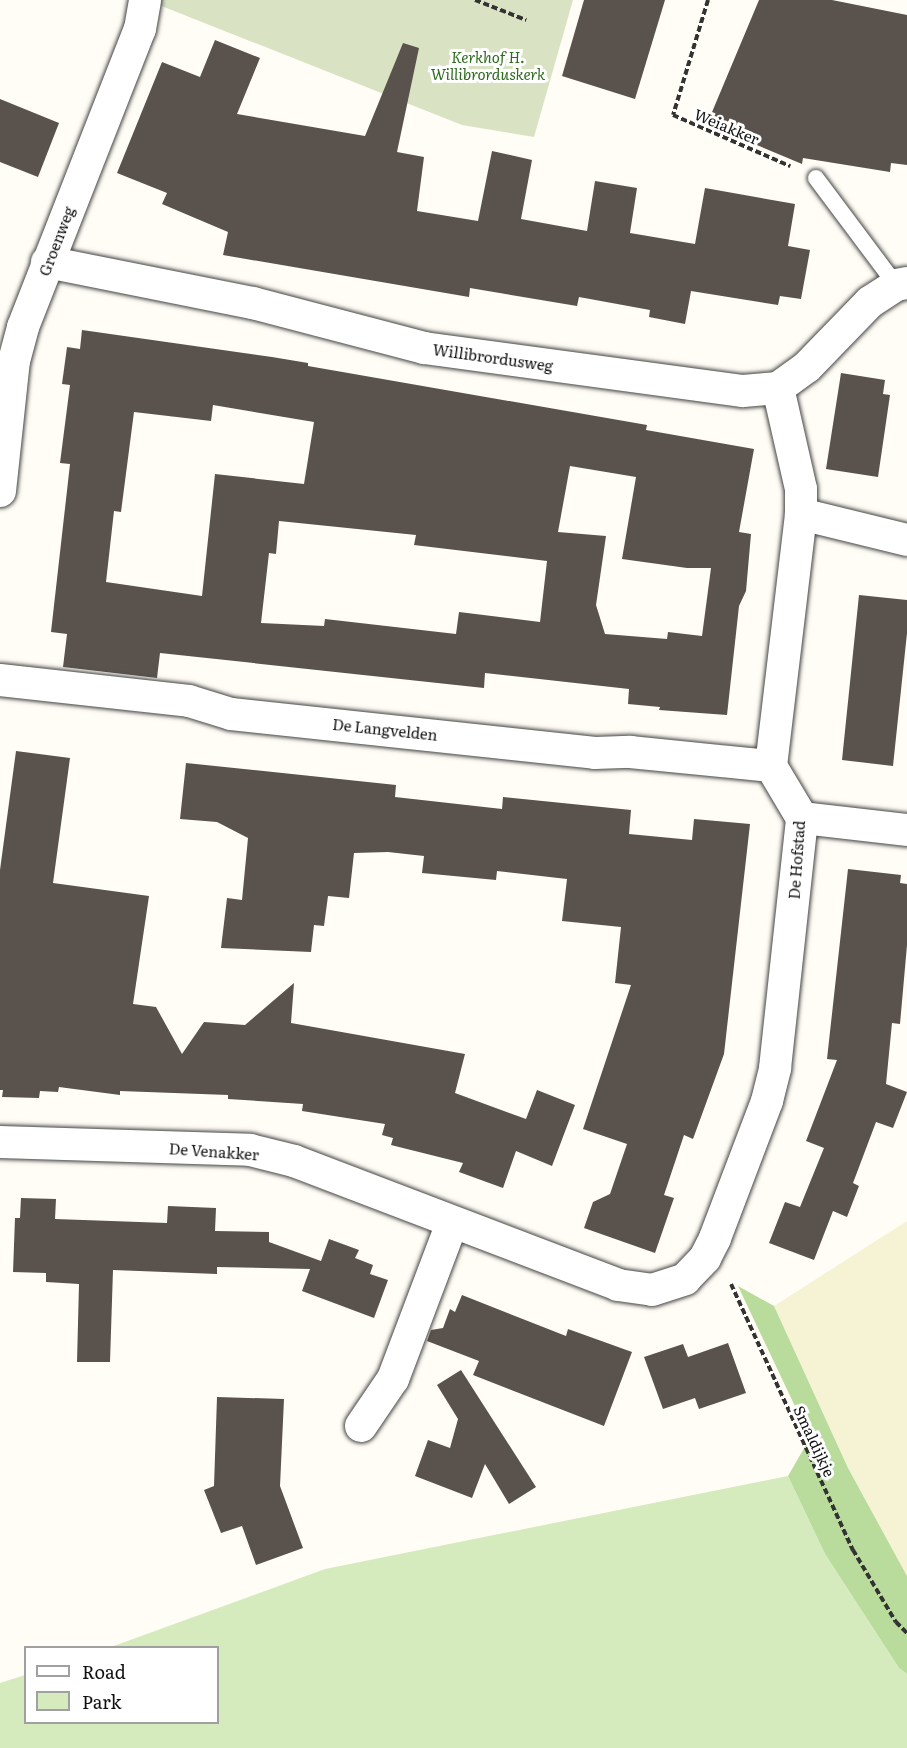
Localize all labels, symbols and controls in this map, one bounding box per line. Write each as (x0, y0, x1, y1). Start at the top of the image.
park label: Kerkhof H. Willibrorduskerk (431, 47, 545, 82)
street label: Weiakker (692, 104, 762, 148)
street label: Groenweg (35, 204, 77, 278)
street label: Willibrordusweg (432, 340, 554, 374)
street label: De Langvelden (332, 715, 438, 743)
street label: De Hofstad (784, 820, 808, 900)
street label: De Venakker (168, 1139, 260, 1163)
street label: Smaldijkje (791, 1403, 839, 1479)
legend (24, 1646, 219, 1724)
text: Road (82, 1658, 126, 1685)
text: Park (82, 1688, 121, 1715)

